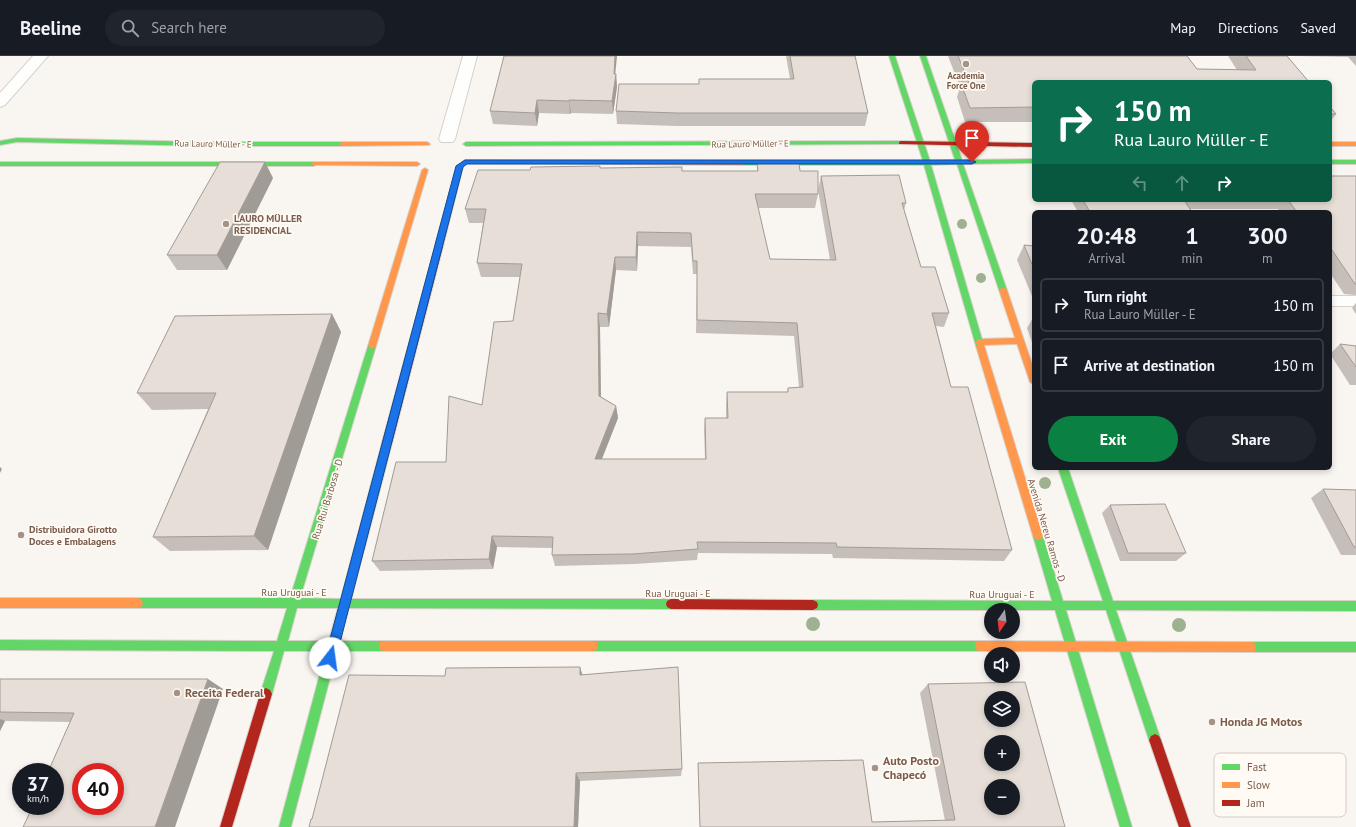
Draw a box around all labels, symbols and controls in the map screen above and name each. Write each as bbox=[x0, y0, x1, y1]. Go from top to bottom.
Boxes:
search box bbox=[105, 10, 385, 46]
text: Beeline bbox=[20, 16, 81, 40]
icon: search bbox=[119, 17, 141, 39]
text: Search here bbox=[151, 18, 227, 37]
text: Map bbox=[1170, 19, 1196, 37]
text: Directions bbox=[1218, 19, 1278, 37]
text: Saved bbox=[1300, 19, 1336, 37]
marker: Academia Force One bbox=[961, 59, 971, 69]
place label: Academia Force One bbox=[947, 70, 986, 91]
text: 150 m bbox=[1114, 92, 1191, 129]
icon: right bbox=[1048, 96, 1100, 148]
pin bbox=[955, 121, 989, 162]
icon: arrive bbox=[961, 127, 983, 149]
text: Rua Lauro Müller - E bbox=[1114, 128, 1269, 151]
street label: Rua Lauro Müller - E bbox=[174, 137, 252, 150]
street label: Rua Lauro Müller - E bbox=[711, 137, 789, 150]
icon: left bbox=[1129, 172, 1151, 194]
icon: ahead bbox=[1171, 172, 1193, 194]
icon: right bbox=[1213, 172, 1235, 194]
place label: LAURO MÜLLER RESIDENCIAL bbox=[234, 212, 302, 237]
marker: LAURO MÜLLER RESIDENCIAL bbox=[221, 219, 231, 229]
text: 20:48 bbox=[1076, 220, 1137, 251]
text: 1 bbox=[1185, 220, 1199, 251]
text: 300 bbox=[1247, 220, 1288, 251]
text: Arrival bbox=[1089, 250, 1125, 267]
text: min bbox=[1181, 250, 1203, 267]
text: m bbox=[1262, 250, 1273, 267]
text: Turn right bbox=[1084, 287, 1147, 306]
icon: right bbox=[1050, 294, 1072, 316]
text: 150 m bbox=[1273, 296, 1314, 315]
text: Rua Lauro Müller - E bbox=[1084, 306, 1196, 323]
icon: arrive bbox=[1050, 354, 1072, 376]
text: Arrive at destination bbox=[1084, 356, 1215, 375]
text: 150 m bbox=[1273, 356, 1314, 375]
button: Exit bbox=[1048, 416, 1178, 462]
button: Share bbox=[1186, 416, 1316, 462]
street label: Rua Rui Barbosa - D bbox=[309, 457, 346, 541]
street label: Avenida Nereu Ramos - D bbox=[1025, 477, 1068, 583]
place label: Distribuidora Girotto Doces e Embalagens bbox=[29, 523, 118, 548]
marker: Distribuidora Girotto Doces e Embalagens bbox=[16, 530, 26, 540]
street label: Rua Uruguai - E bbox=[261, 586, 327, 599]
street label: Rua Uruguai - E bbox=[645, 587, 711, 600]
street label: Rua Uruguai - E bbox=[969, 588, 1035, 601]
north arrow bbox=[984, 603, 1020, 639]
map controls bbox=[984, 603, 1020, 815]
position arrow bbox=[309, 637, 351, 679]
button: sound bbox=[984, 647, 1020, 683]
place label: Receita Federal bbox=[185, 685, 264, 700]
marker: Receita Federal bbox=[172, 688, 182, 698]
button: layers bbox=[984, 691, 1020, 727]
place label: Honda JG Motos bbox=[1220, 714, 1302, 729]
marker: Honda JG Motos bbox=[1207, 717, 1217, 727]
button: + bbox=[984, 735, 1020, 771]
place label: Auto Posto Chapecó bbox=[883, 753, 939, 782]
legend bbox=[1214, 753, 1346, 817]
text: Fast bbox=[1247, 760, 1267, 774]
speed limit sign: 40 bbox=[72, 763, 124, 815]
marker: Auto Posto Chapecó bbox=[870, 763, 880, 773]
text: 37 bbox=[27, 771, 49, 797]
text: Slow bbox=[1247, 778, 1270, 792]
button: − bbox=[984, 779, 1020, 815]
text: km/h bbox=[27, 792, 49, 805]
text: Jam bbox=[1246, 796, 1265, 810]

